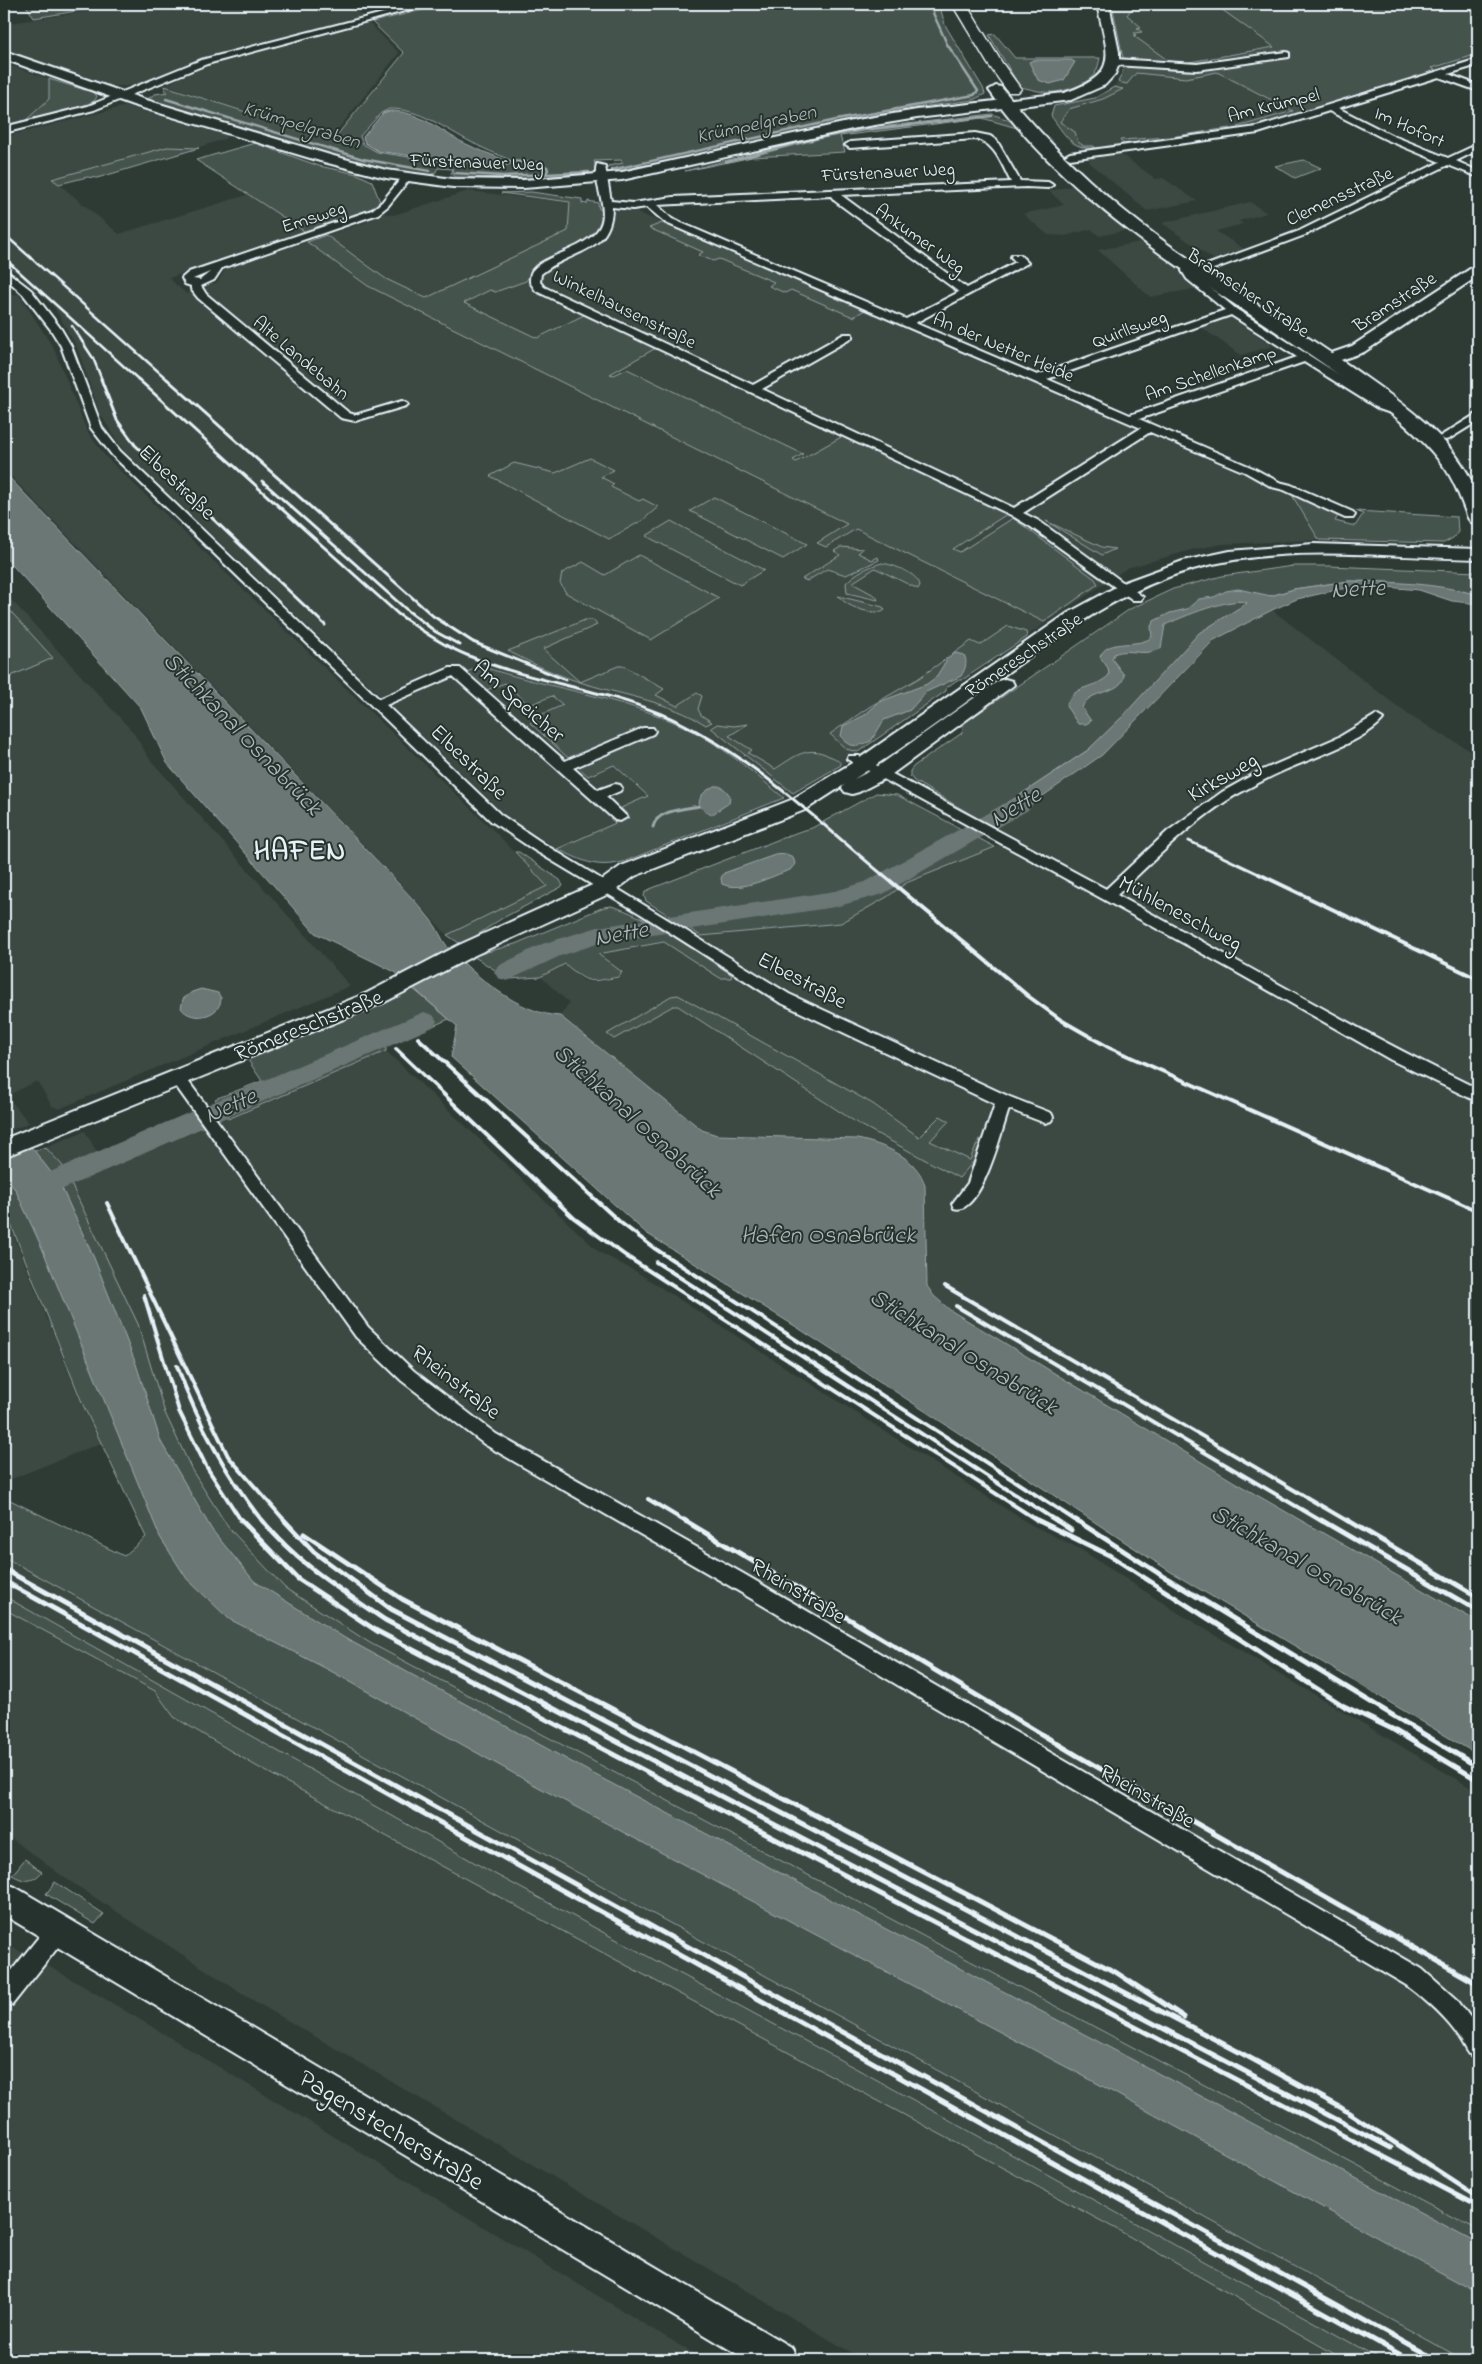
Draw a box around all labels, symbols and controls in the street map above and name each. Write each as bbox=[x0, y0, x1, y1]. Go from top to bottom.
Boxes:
street label: Am Krümpel bbox=[1225, 82, 1322, 131]
water label: Krümpelgraben bbox=[239, 95, 365, 158]
water label: Krümpelgraben bbox=[694, 98, 820, 152]
street label: Im Hofort bbox=[1369, 101, 1449, 156]
street label: Fürstenauer Weg bbox=[409, 148, 544, 181]
street label: Fürstenauer Weg bbox=[820, 157, 956, 193]
street label: Clemensstraße bbox=[1282, 161, 1398, 234]
street label: Emsweg bbox=[278, 195, 350, 243]
street label: Ankumer Weg bbox=[868, 198, 970, 284]
street label: Bramscher Straße bbox=[1180, 242, 1315, 346]
street label: Winkelhausenstraße bbox=[548, 264, 701, 357]
street label: Bramstraße bbox=[1348, 266, 1443, 341]
street label: Quirllsweg bbox=[1089, 304, 1172, 358]
street label: An der Netter Heide bbox=[928, 306, 1078, 390]
street label: Alte Landebahn bbox=[246, 310, 355, 408]
street label: Am Schellenkamp bbox=[1142, 339, 1280, 409]
street label: Elbestraße bbox=[130, 438, 222, 529]
water label: Nette bbox=[1330, 572, 1387, 609]
street label: Römereschstraße bbox=[961, 607, 1089, 705]
water label: Stichkanal Osnabrück bbox=[154, 645, 330, 826]
street label: Am Speicher bbox=[465, 653, 571, 751]
street label: Elbestraße bbox=[422, 718, 514, 809]
street label: Kirksweg bbox=[1182, 746, 1265, 812]
water label: Nette bbox=[984, 779, 1049, 837]
district label: HAFEN bbox=[254, 832, 346, 873]
street label: Mühleneschweg bbox=[1111, 869, 1247, 962]
water label: Nette bbox=[592, 913, 652, 957]
street label: Elbestraße bbox=[751, 945, 852, 1019]
street label: Römereschstraße bbox=[230, 982, 388, 1071]
water label: Stichkanal Osnabrück bbox=[544, 1037, 729, 1208]
water label: Nette bbox=[199, 1080, 264, 1134]
water label: Hafen Osnabrück bbox=[741, 1219, 917, 1254]
water label: Stichkanal Osnabrück bbox=[862, 1281, 1065, 1426]
street label: Rheinstraße bbox=[404, 1338, 507, 1429]
water label: Stichkanal Osnabrück bbox=[1204, 1497, 1409, 1636]
street label: Rheinstraße bbox=[744, 1552, 851, 1634]
street label: Rheinstraße bbox=[1093, 1757, 1200, 1838]
street label: Pagenstecherstraße bbox=[291, 2061, 491, 2202]

